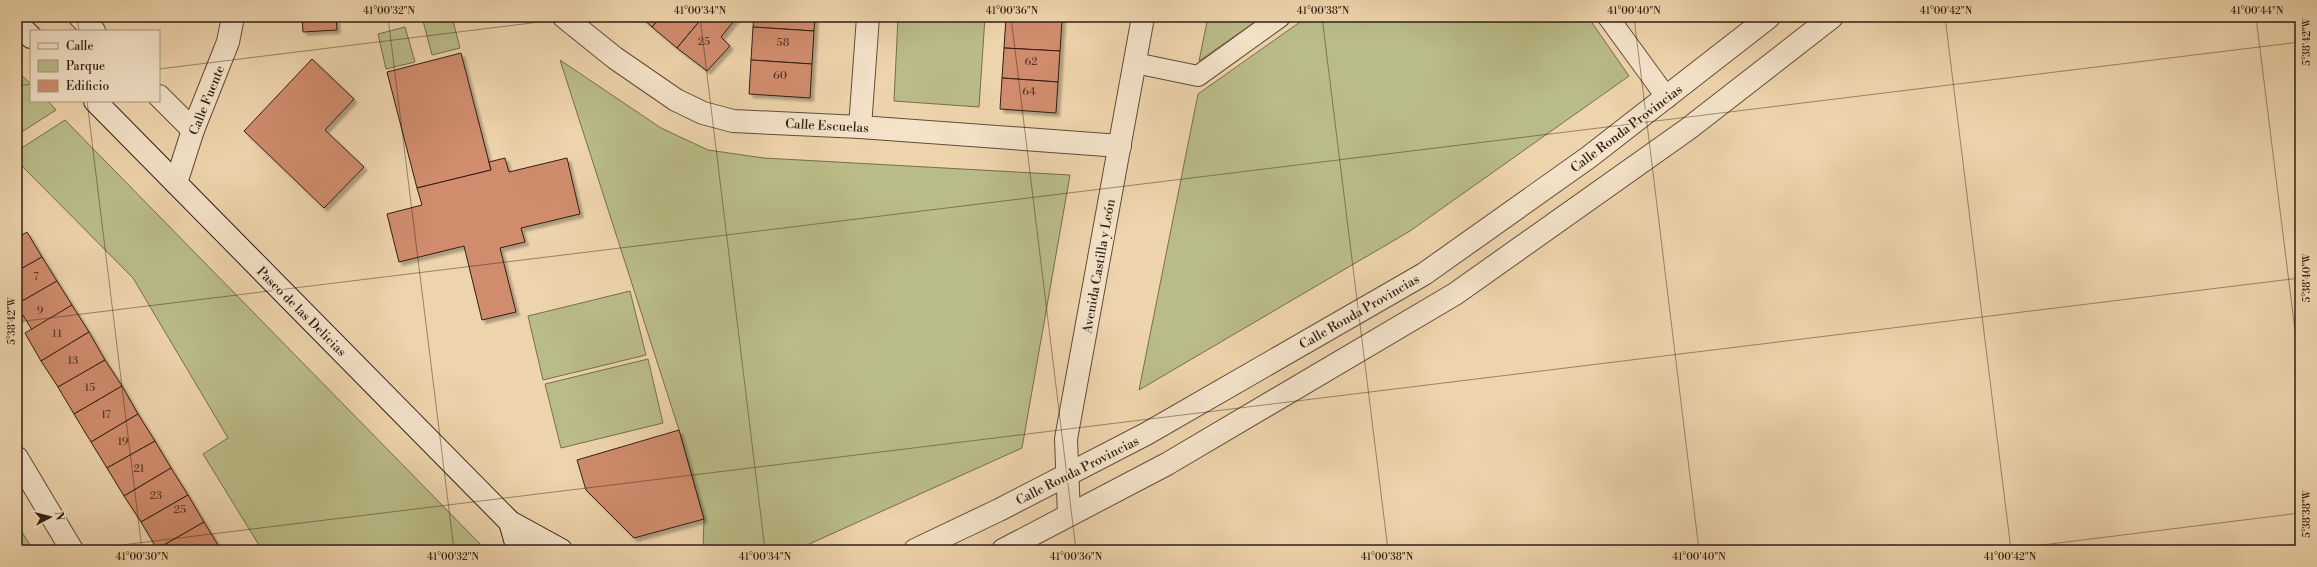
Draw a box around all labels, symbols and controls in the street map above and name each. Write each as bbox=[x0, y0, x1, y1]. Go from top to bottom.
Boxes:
text: 41°00'32"N bbox=[363, 5, 416, 17]
text: 41°00'34"N bbox=[674, 5, 727, 17]
text: 41°00'36"N bbox=[986, 5, 1039, 17]
text: 41°00'38"N bbox=[1297, 5, 1350, 17]
text: 41°00'40"N bbox=[1607, 5, 1661, 17]
text: 41°00'42"N bbox=[1920, 5, 1973, 17]
text: 41°00'44"N bbox=[2231, 5, 2284, 17]
text: 5°38'42"W bbox=[2301, 17, 2313, 66]
legend bbox=[30, 30, 160, 102]
house number: 25 bbox=[698, 35, 710, 49]
house number: 58 bbox=[777, 36, 790, 50]
text: Calle bbox=[66, 39, 93, 54]
house number: 62 bbox=[1025, 55, 1037, 69]
text: Parque bbox=[66, 59, 105, 74]
street label: Calle Fuente bbox=[186, 63, 228, 138]
house number: 60 bbox=[773, 69, 787, 83]
text: Edificio bbox=[66, 79, 109, 94]
street label: Calle Ronda Provincias bbox=[1567, 81, 1686, 176]
house number: 64 bbox=[1022, 85, 1036, 99]
street label: Calle Escuelas bbox=[785, 116, 870, 136]
street label: Avenida Castilla y León bbox=[1079, 197, 1119, 336]
text: 5°38'40"W bbox=[2301, 253, 2313, 302]
street label: Paseo de las Delicias bbox=[253, 263, 350, 360]
house number: 7 bbox=[33, 270, 39, 284]
street label: Calle Ronda Provincias bbox=[1297, 271, 1423, 353]
text: 5°38'42"W bbox=[6, 296, 18, 345]
house number: 9 bbox=[37, 304, 44, 318]
house number: 11 bbox=[52, 327, 62, 341]
house number: 13 bbox=[68, 354, 78, 368]
house number: 15 bbox=[85, 381, 95, 395]
house number: 17 bbox=[101, 408, 111, 422]
street label: Calle Ronda Provincias bbox=[1013, 433, 1142, 509]
house number: 19 bbox=[117, 435, 129, 449]
house number: 21 bbox=[133, 462, 145, 476]
house number: 23 bbox=[150, 489, 162, 503]
text: 5°38'38"W bbox=[2301, 489, 2313, 538]
north arrow bbox=[30, 497, 70, 537]
house number: 25 bbox=[174, 503, 186, 517]
text: N bbox=[51, 511, 66, 521]
text: 41°00'30"N bbox=[116, 551, 169, 563]
text: 41°00'32"N bbox=[427, 551, 480, 563]
text: 41°00'34"N bbox=[739, 551, 792, 563]
text: 41°00'36"N bbox=[1050, 551, 1103, 563]
text: 41°00'38"N bbox=[1361, 551, 1414, 563]
text: 41°00'40"N bbox=[1672, 551, 1726, 563]
text: 41°00'42"N bbox=[1984, 551, 2037, 563]

